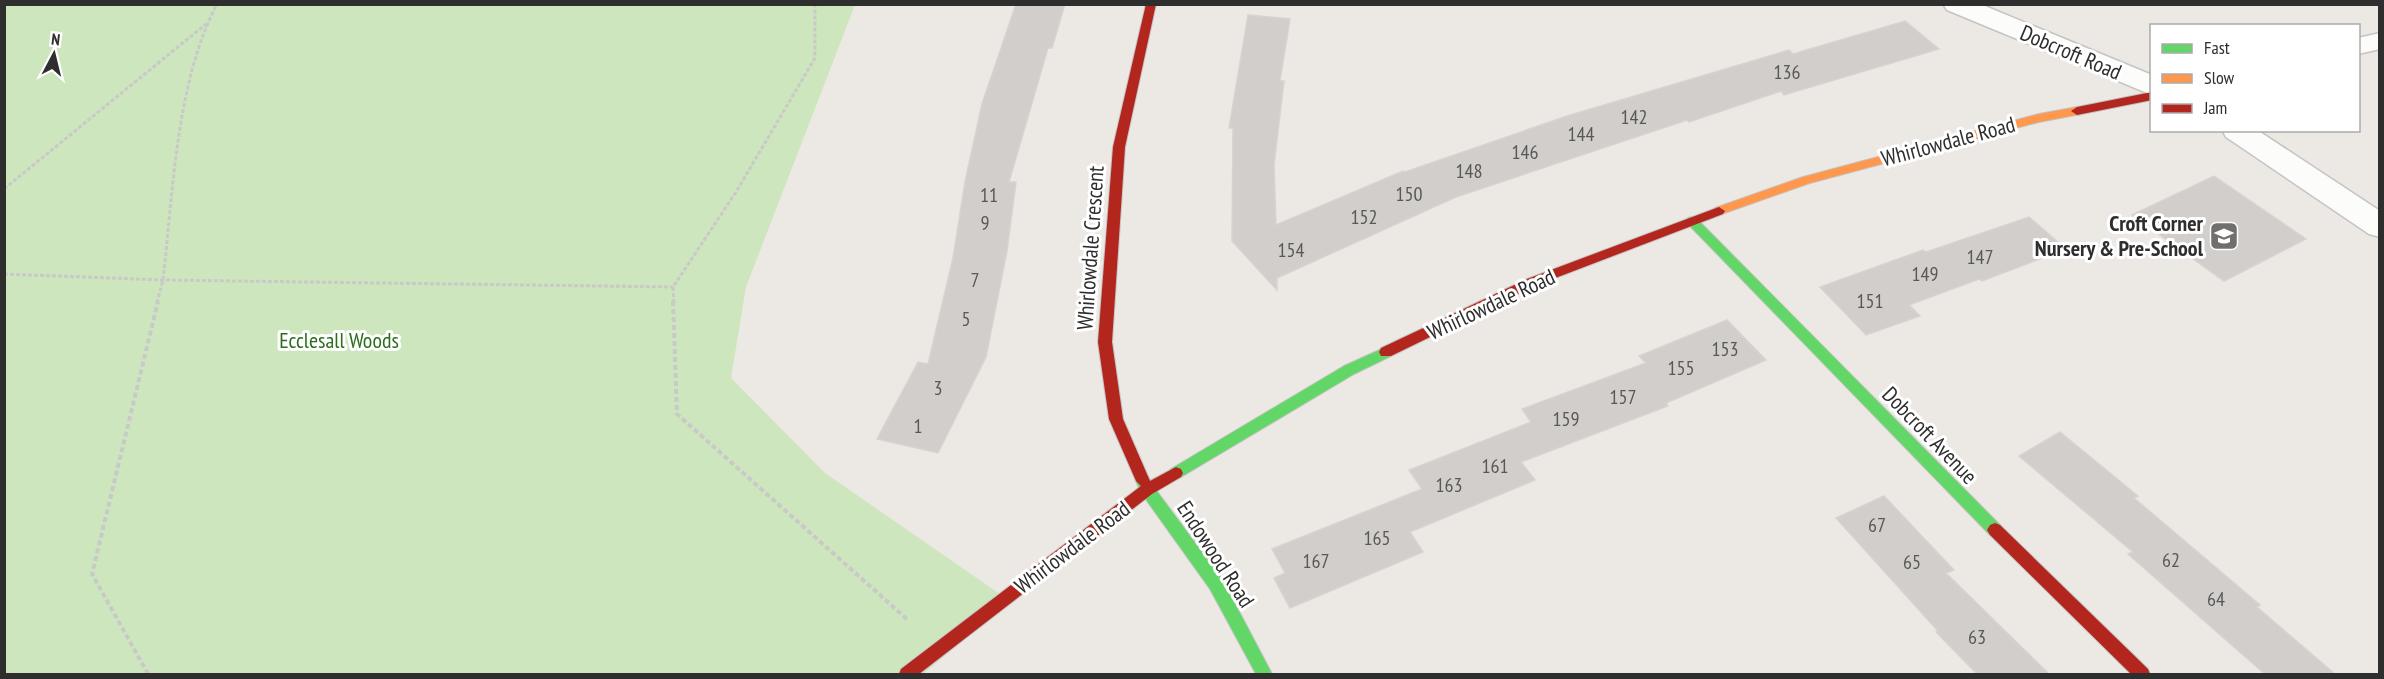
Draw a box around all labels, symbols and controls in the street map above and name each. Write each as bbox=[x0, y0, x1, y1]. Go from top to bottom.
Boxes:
street label: Dobcroft Road bbox=[2016, 18, 2126, 86]
north arrow bbox=[24, 24, 84, 84]
legend bbox=[2150, 24, 2360, 132]
text: N bbox=[50, 29, 61, 50]
text: Fast bbox=[2204, 36, 2230, 59]
house number: 136 bbox=[1774, 59, 1801, 85]
text: Slow bbox=[2204, 66, 2235, 89]
text: Jam bbox=[2203, 96, 2227, 119]
house number: 142 bbox=[1621, 104, 1648, 130]
street label: Whirlowdale Road bbox=[1878, 110, 2018, 172]
house number: 144 bbox=[1568, 121, 1595, 147]
house number: 146 bbox=[1512, 139, 1539, 165]
house number: 148 bbox=[1456, 158, 1483, 184]
street label: Whirlowdale Crescent bbox=[1070, 165, 1110, 331]
house number: 150 bbox=[1396, 181, 1423, 207]
house number: 11 bbox=[980, 182, 998, 208]
house number: 152 bbox=[1351, 204, 1378, 230]
place label: Croft Corner Nursery & Pre-School bbox=[2035, 209, 2204, 262]
house number: 9 bbox=[981, 210, 990, 236]
school or university icon: Croft Corner Nursery & Pre-School bbox=[2208, 220, 2240, 252]
house number: 154 bbox=[1278, 237, 1305, 263]
house number: 147 bbox=[1967, 244, 1994, 270]
house number: 149 bbox=[1912, 261, 1939, 287]
street label: Whirlowdale Road bbox=[1423, 262, 1559, 346]
house number: 7 bbox=[971, 267, 980, 293]
house number: 151 bbox=[1857, 288, 1884, 314]
house number: 5 bbox=[962, 306, 971, 332]
park label: Ecclesall Woods bbox=[279, 326, 399, 354]
house number: 153 bbox=[1712, 336, 1739, 362]
house number: 155 bbox=[1668, 355, 1695, 381]
house number: 3 bbox=[934, 375, 943, 401]
street label: Dobcroft Avenue bbox=[1877, 380, 1983, 490]
house number: 157 bbox=[1610, 384, 1637, 410]
house number: 159 bbox=[1553, 406, 1580, 432]
house number: 1 bbox=[914, 413, 923, 439]
house number: 161 bbox=[1482, 453, 1509, 479]
house number: 163 bbox=[1436, 472, 1463, 498]
street label: Whirlowdale Road bbox=[1009, 494, 1135, 600]
street label: Endowood Road bbox=[1171, 495, 1261, 613]
house number: 67 bbox=[1868, 512, 1886, 538]
house number: 165 bbox=[1364, 525, 1391, 551]
house number: 62 bbox=[2162, 547, 2180, 573]
house number: 167 bbox=[1303, 548, 1330, 574]
house number: 65 bbox=[1903, 549, 1921, 575]
house number: 64 bbox=[2207, 586, 2225, 612]
house number: 63 bbox=[1968, 624, 1986, 650]

